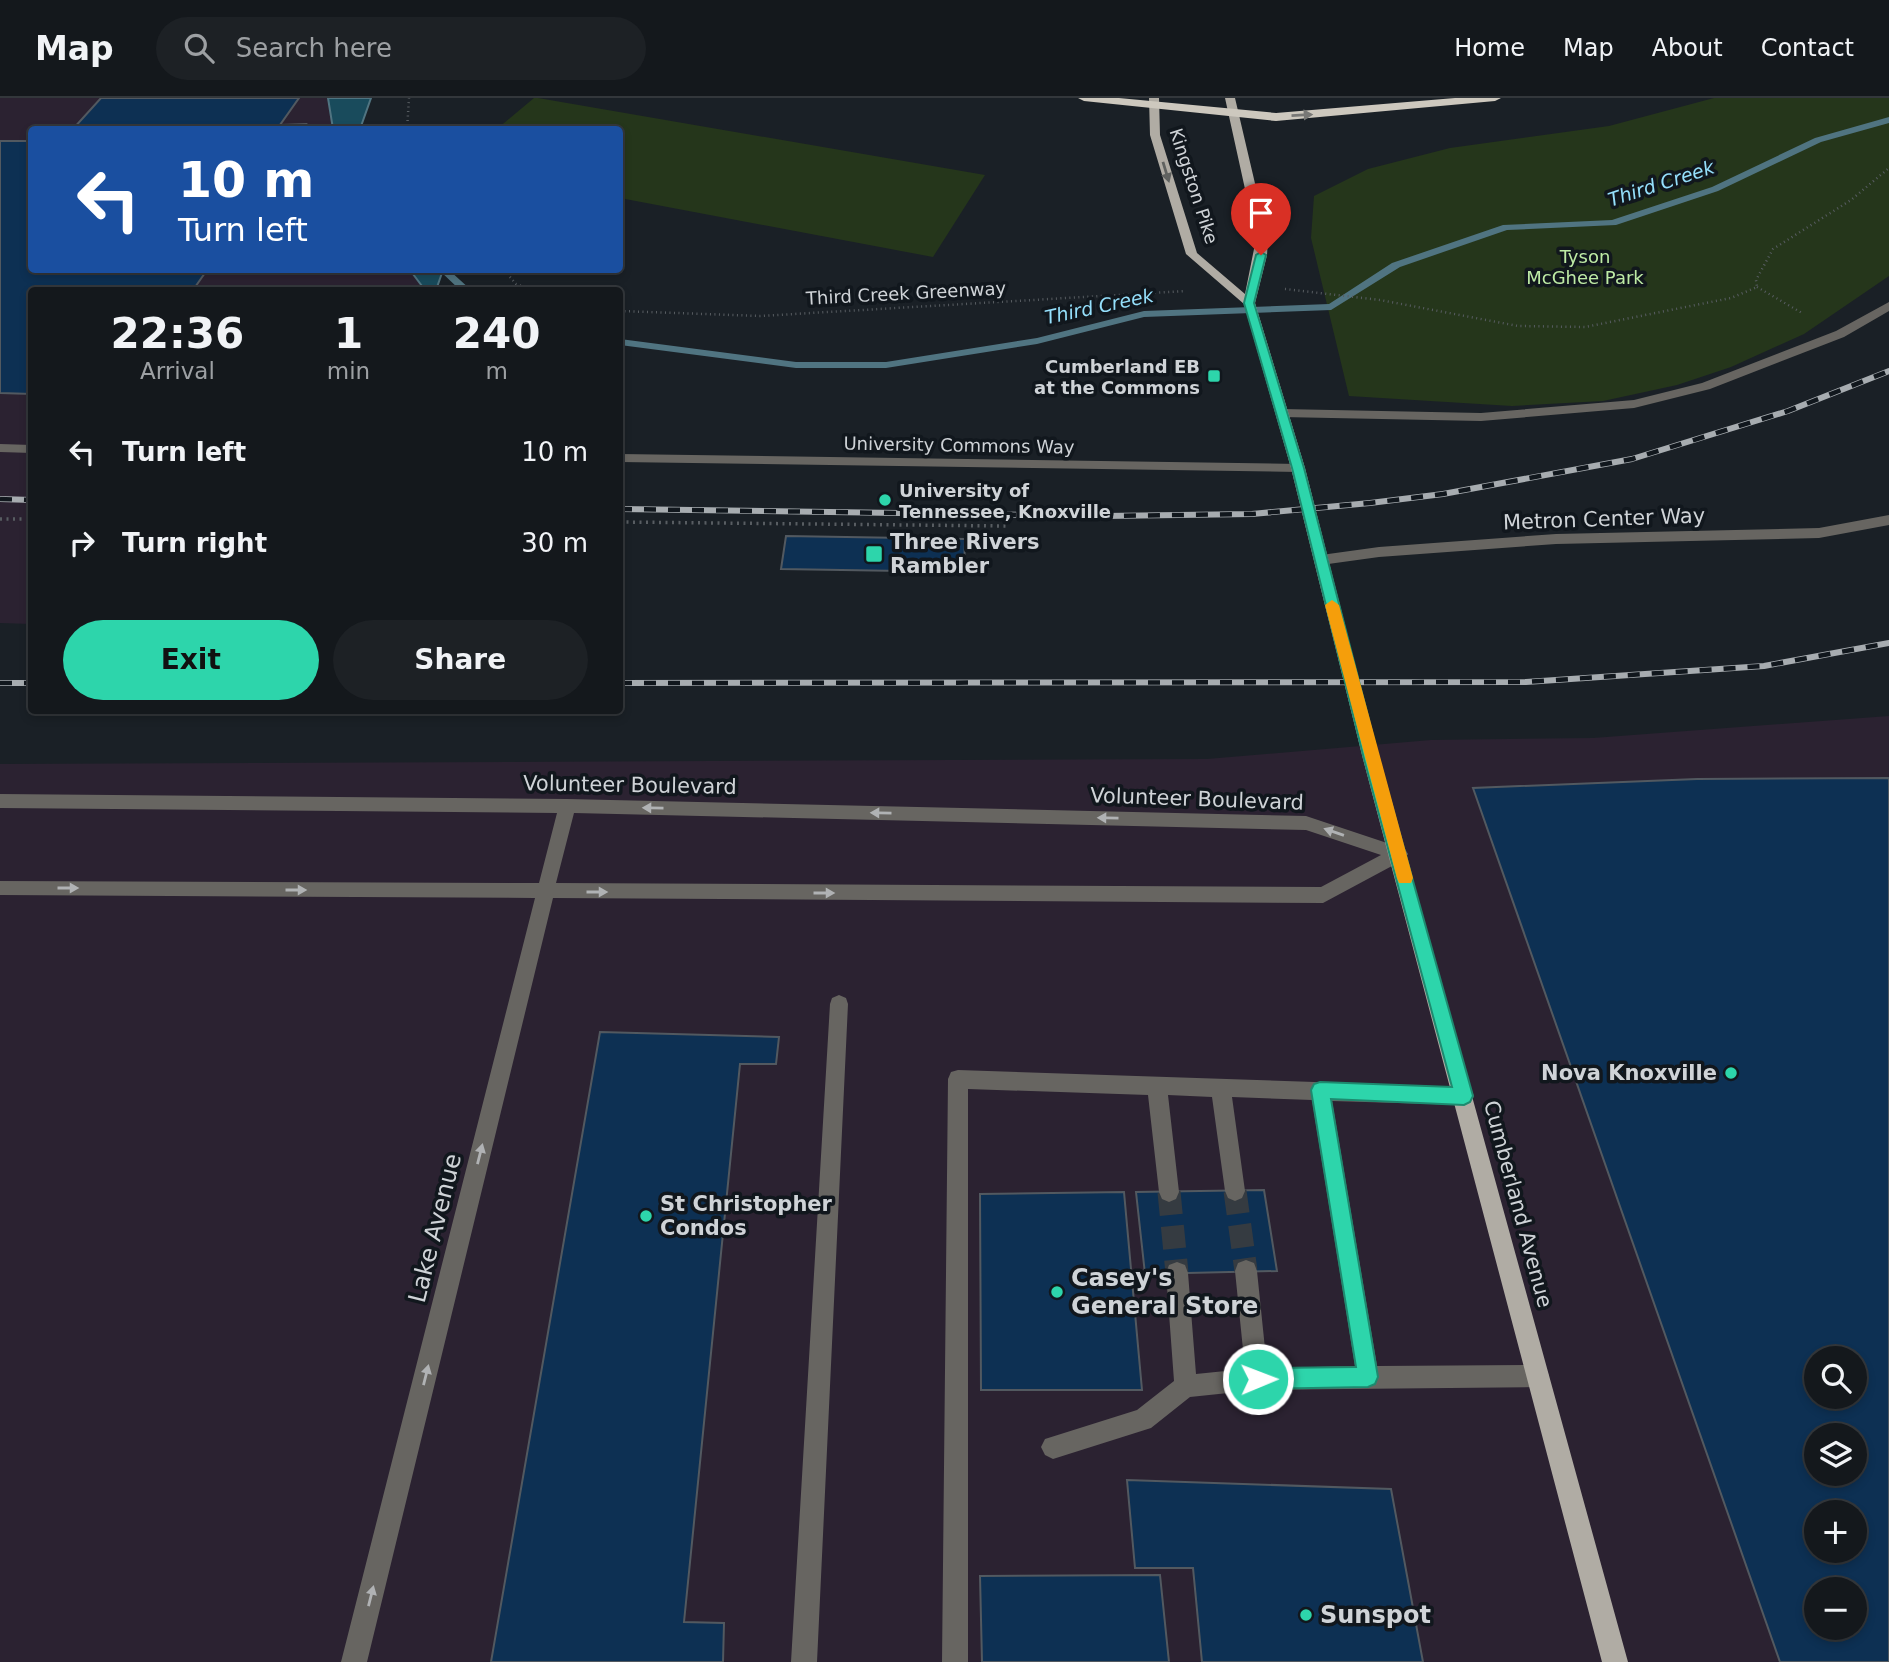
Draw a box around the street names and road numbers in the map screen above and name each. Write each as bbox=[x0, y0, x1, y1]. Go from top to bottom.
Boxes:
street label: Kingston Pike bbox=[1165, 125, 1223, 247]
street label: Third Creek Greenway bbox=[804, 277, 1007, 309]
street label: University Commons Way bbox=[843, 432, 1075, 458]
street label: Metron Center Way bbox=[1502, 503, 1706, 535]
street label: Volunteer Boulevard bbox=[523, 771, 737, 799]
street label: Volunteer Boulevard bbox=[1090, 783, 1304, 815]
street label: Cumberland Avenue bbox=[1479, 1098, 1557, 1310]
street label: Lake Avenue bbox=[403, 1151, 467, 1305]

